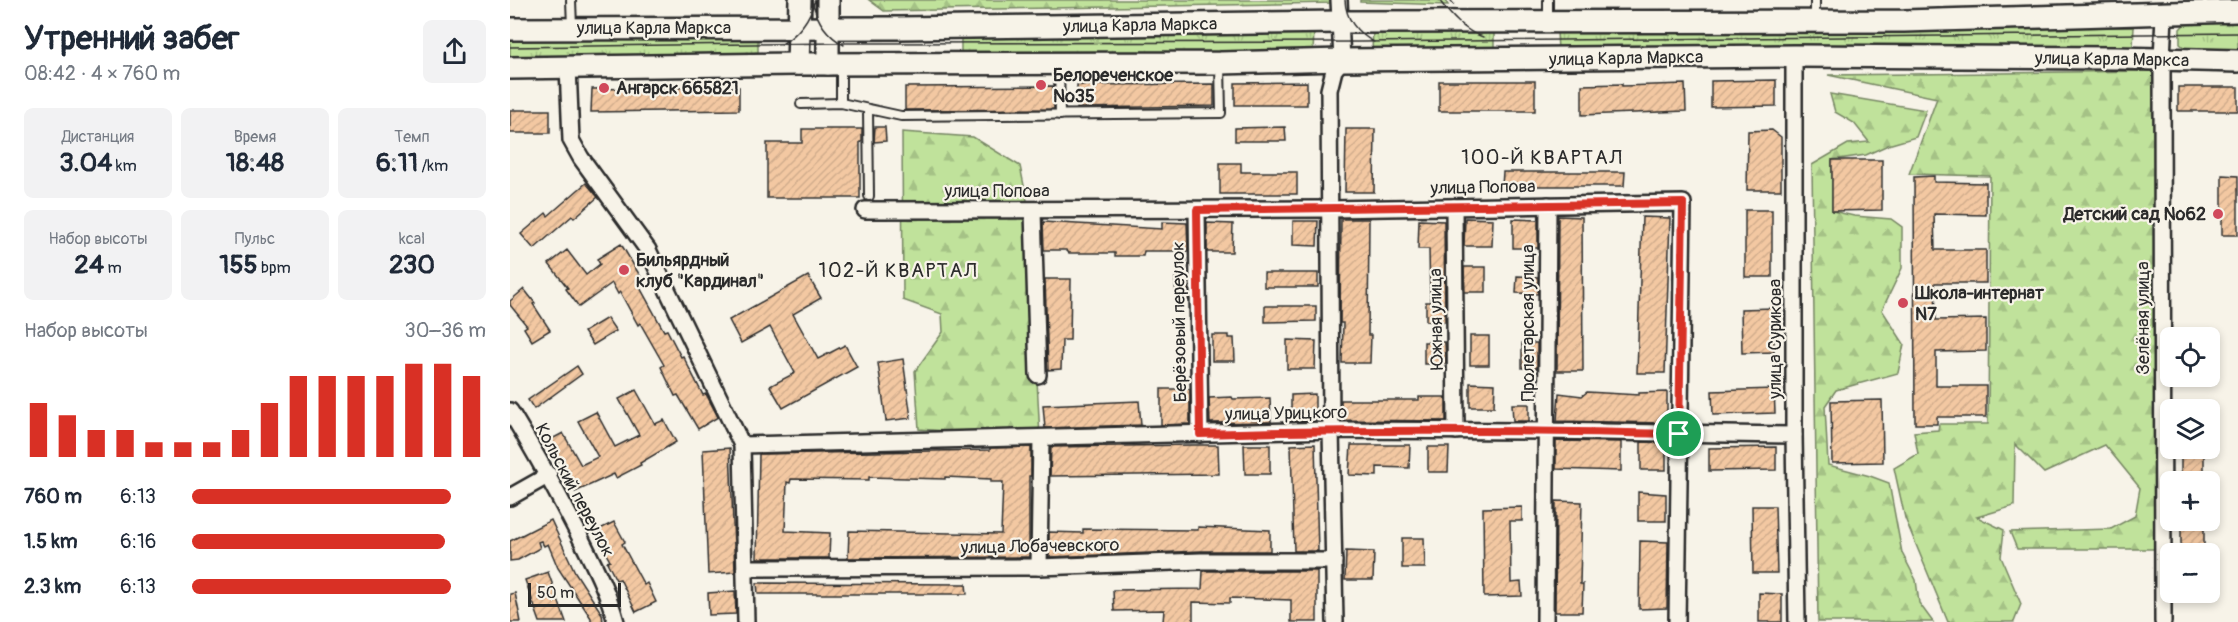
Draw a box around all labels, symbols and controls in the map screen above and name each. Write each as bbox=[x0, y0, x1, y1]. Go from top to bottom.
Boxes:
street label: улица Карла Маркса bbox=[1062, 13, 1217, 38]
street label: улица Карла Маркса bbox=[576, 17, 731, 40]
text: Утренний забег bbox=[24, 18, 240, 59]
button: share bbox=[423, 20, 486, 83]
street label: улица Карла Маркса bbox=[1548, 46, 1703, 71]
street label: улица Карла Маркса bbox=[2034, 47, 2189, 72]
text: 08:42 · 4 × 760 m bbox=[24, 61, 180, 86]
place label: Белореченское №35 bbox=[1053, 64, 1174, 108]
place label: Ангарск 665821 bbox=[616, 77, 739, 100]
marker: Белореченское №35 bbox=[1034, 78, 1048, 92]
marker: Ангарск 665821 bbox=[597, 81, 611, 95]
text: Дистанция bbox=[62, 127, 134, 147]
text: Время bbox=[234, 127, 276, 147]
text: Темп bbox=[394, 127, 430, 147]
district label: 100-Й КВАРТАЛ bbox=[1461, 145, 1623, 170]
text: 3.04 bbox=[59, 147, 112, 179]
text: 18:48 bbox=[226, 147, 284, 179]
text: 6:11 bbox=[376, 147, 418, 179]
text: km bbox=[112, 156, 137, 176]
text: /km bbox=[418, 156, 448, 176]
street label: улица Попова bbox=[1429, 175, 1536, 200]
street label: улица Попова bbox=[943, 180, 1050, 203]
place label: Детский сад №62 bbox=[2063, 203, 2206, 226]
marker: Детский сад №62 bbox=[2211, 207, 2225, 221]
text: Набор высоты bbox=[48, 229, 148, 249]
text: Пульс bbox=[235, 229, 275, 249]
text: kcal bbox=[399, 229, 425, 249]
street label: Берёзовый переулок bbox=[1167, 241, 1192, 403]
street label: Пролетарская улица bbox=[1517, 244, 1540, 402]
text: 24 bbox=[74, 249, 104, 281]
text: 155 bbox=[219, 249, 258, 281]
text: 230 bbox=[389, 249, 435, 281]
place label: Бильярдный клуб "Кардинал" bbox=[636, 249, 764, 293]
text: m bbox=[104, 258, 122, 278]
text: bpm bbox=[258, 258, 291, 278]
district label: 102-Й КВАРТАЛ bbox=[819, 258, 977, 283]
street label: Зелёная улица bbox=[2132, 261, 2155, 375]
marker: Бильярдный клуб "Кардинал" bbox=[617, 263, 631, 277]
street label: Южная улица bbox=[1424, 268, 1449, 370]
street label: улица Сурикова bbox=[1764, 279, 1787, 400]
place label: Школа-интернат N7 bbox=[1914, 282, 2045, 326]
marker: Школа-интернат N7 bbox=[1896, 296, 1910, 310]
text: Набор высоты bbox=[24, 318, 148, 343]
text: 30–36 m bbox=[405, 318, 486, 343]
map controls bbox=[2160, 327, 2220, 603]
button: locate bbox=[2160, 327, 2220, 387]
button: layers bbox=[2160, 399, 2220, 459]
street label: улица Урицкого bbox=[1224, 401, 1348, 426]
pin bbox=[1653, 408, 1704, 459]
icon: arrive bbox=[1662, 417, 1695, 450]
street label: Кольский переулок bbox=[530, 419, 620, 561]
button: + bbox=[2160, 471, 2220, 531]
text: 760 m bbox=[24, 484, 82, 509]
text: 6:13 bbox=[120, 484, 156, 509]
text: 1.5 km bbox=[24, 529, 77, 554]
text: 6:16 bbox=[120, 529, 156, 554]
street label: улица Лобачевского bbox=[960, 534, 1120, 559]
button: − bbox=[2160, 543, 2220, 603]
text: 2.3 km bbox=[24, 574, 81, 599]
text: 6:13 bbox=[120, 574, 156, 599]
scale bar bbox=[528, 580, 621, 608]
text: 50 m bbox=[537, 583, 574, 603]

